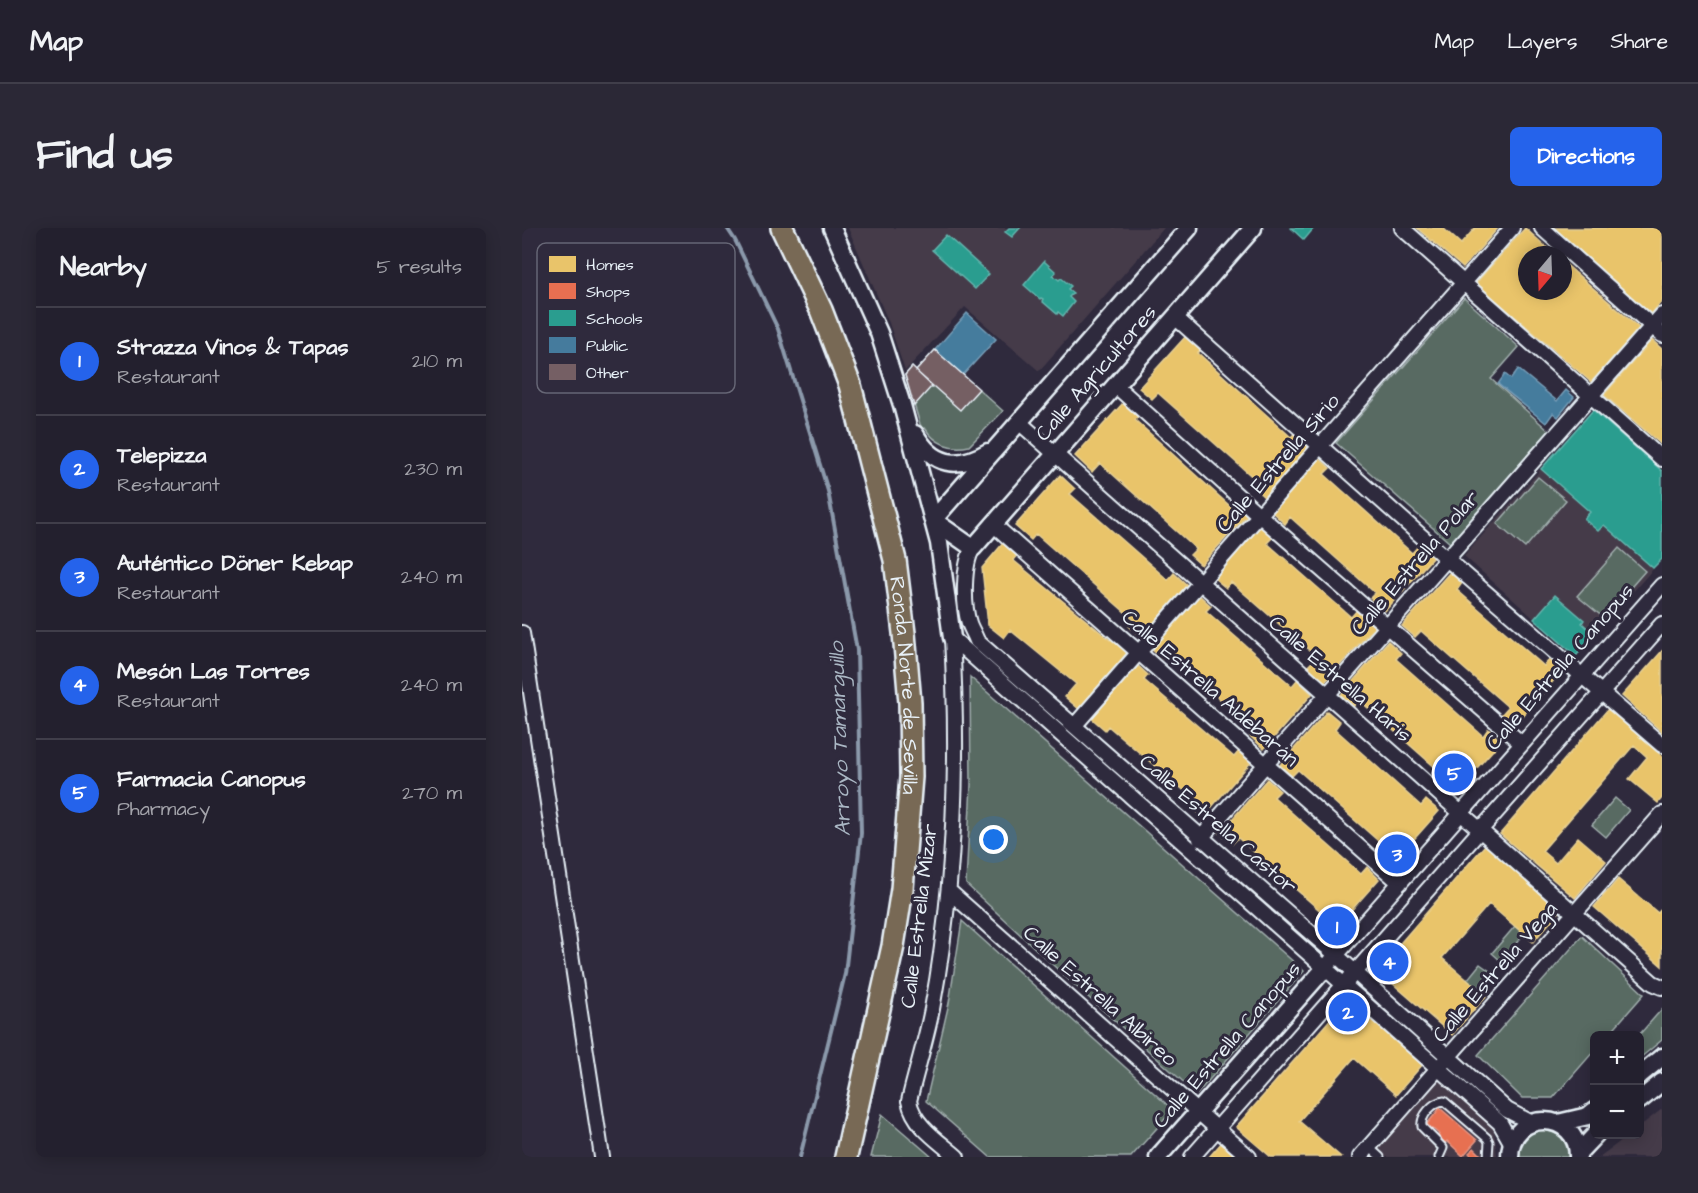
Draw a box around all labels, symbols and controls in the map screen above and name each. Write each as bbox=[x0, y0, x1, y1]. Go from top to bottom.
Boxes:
text: Map bbox=[30, 22, 83, 61]
text: Map bbox=[1434, 27, 1474, 56]
text: Layers bbox=[1507, 27, 1577, 56]
text: Share bbox=[1610, 27, 1668, 56]
text: Find us bbox=[36, 127, 173, 185]
button: Directions bbox=[1510, 127, 1662, 186]
legend bbox=[537, 243, 735, 393]
north arrow bbox=[1518, 246, 1572, 300]
text: Nearby bbox=[60, 249, 147, 285]
text: 5 results bbox=[377, 253, 462, 281]
text: Homes bbox=[586, 254, 634, 276]
text: Shops bbox=[586, 281, 630, 303]
street label: Calle Agricultores bbox=[1029, 299, 1165, 449]
text: Schools bbox=[586, 308, 643, 330]
text: Strazza Vinos & Tapas bbox=[117, 332, 348, 363]
text: Public bbox=[586, 335, 628, 357]
text: 1 bbox=[78, 347, 81, 375]
text: 210 m bbox=[412, 347, 462, 375]
text: Other bbox=[586, 362, 629, 384]
text: Restaurant bbox=[117, 363, 220, 391]
street label: Calle Estrella Sirio bbox=[1210, 387, 1347, 539]
text: Telepizza bbox=[117, 440, 207, 471]
text: 2 bbox=[74, 455, 85, 483]
text: 230 m bbox=[404, 455, 462, 483]
text: Restaurant bbox=[117, 471, 220, 499]
street label: Calle Estrella Polar bbox=[1344, 484, 1486, 641]
text: Auténtico Döner Kebap bbox=[117, 548, 353, 579]
text: 3 bbox=[74, 563, 85, 591]
text: 240 m bbox=[401, 563, 462, 591]
street label: Ronda Norte de Sevilla bbox=[883, 575, 926, 796]
street label: Calle Estrella Canopus bbox=[1479, 577, 1642, 757]
text: Restaurant bbox=[117, 579, 220, 607]
street label: Calle Estrella Aldebarán bbox=[1115, 603, 1305, 773]
street label: Calle Estrella Haris bbox=[1262, 609, 1418, 749]
water label: Arroyo Tamarguillo bbox=[821, 640, 860, 837]
text: Mesón Las Torres bbox=[117, 656, 310, 687]
text: 4 bbox=[73, 671, 86, 699]
text: 240 m bbox=[401, 671, 462, 699]
text: Restaurant bbox=[117, 687, 220, 715]
street label: Calle Estrella Castor bbox=[1133, 747, 1303, 901]
pin: 5 bbox=[1434, 750, 1474, 796]
text: Farmacia Canopus bbox=[117, 764, 306, 795]
text: 5 bbox=[72, 779, 87, 807]
text: 270 m bbox=[402, 779, 462, 807]
text: Pharmacy bbox=[117, 795, 210, 823]
street label: Calle Estrella Mizar bbox=[893, 822, 945, 1010]
your location bbox=[979, 825, 1008, 854]
pin: 3 bbox=[1378, 832, 1416, 876]
street label: Calle Estrella Vega bbox=[1426, 895, 1566, 1050]
pin: 1 bbox=[1318, 904, 1356, 948]
street label: Calle Estrella Albireo bbox=[1017, 919, 1184, 1073]
pin: 4 bbox=[1370, 940, 1408, 984]
street label: Calle Estrella Canopus bbox=[1146, 955, 1309, 1135]
pin: 2 bbox=[1328, 990, 1368, 1034]
map controls bbox=[1590, 1031, 1644, 1139]
button: + bbox=[1590, 1031, 1644, 1085]
button: − bbox=[1590, 1085, 1644, 1139]

